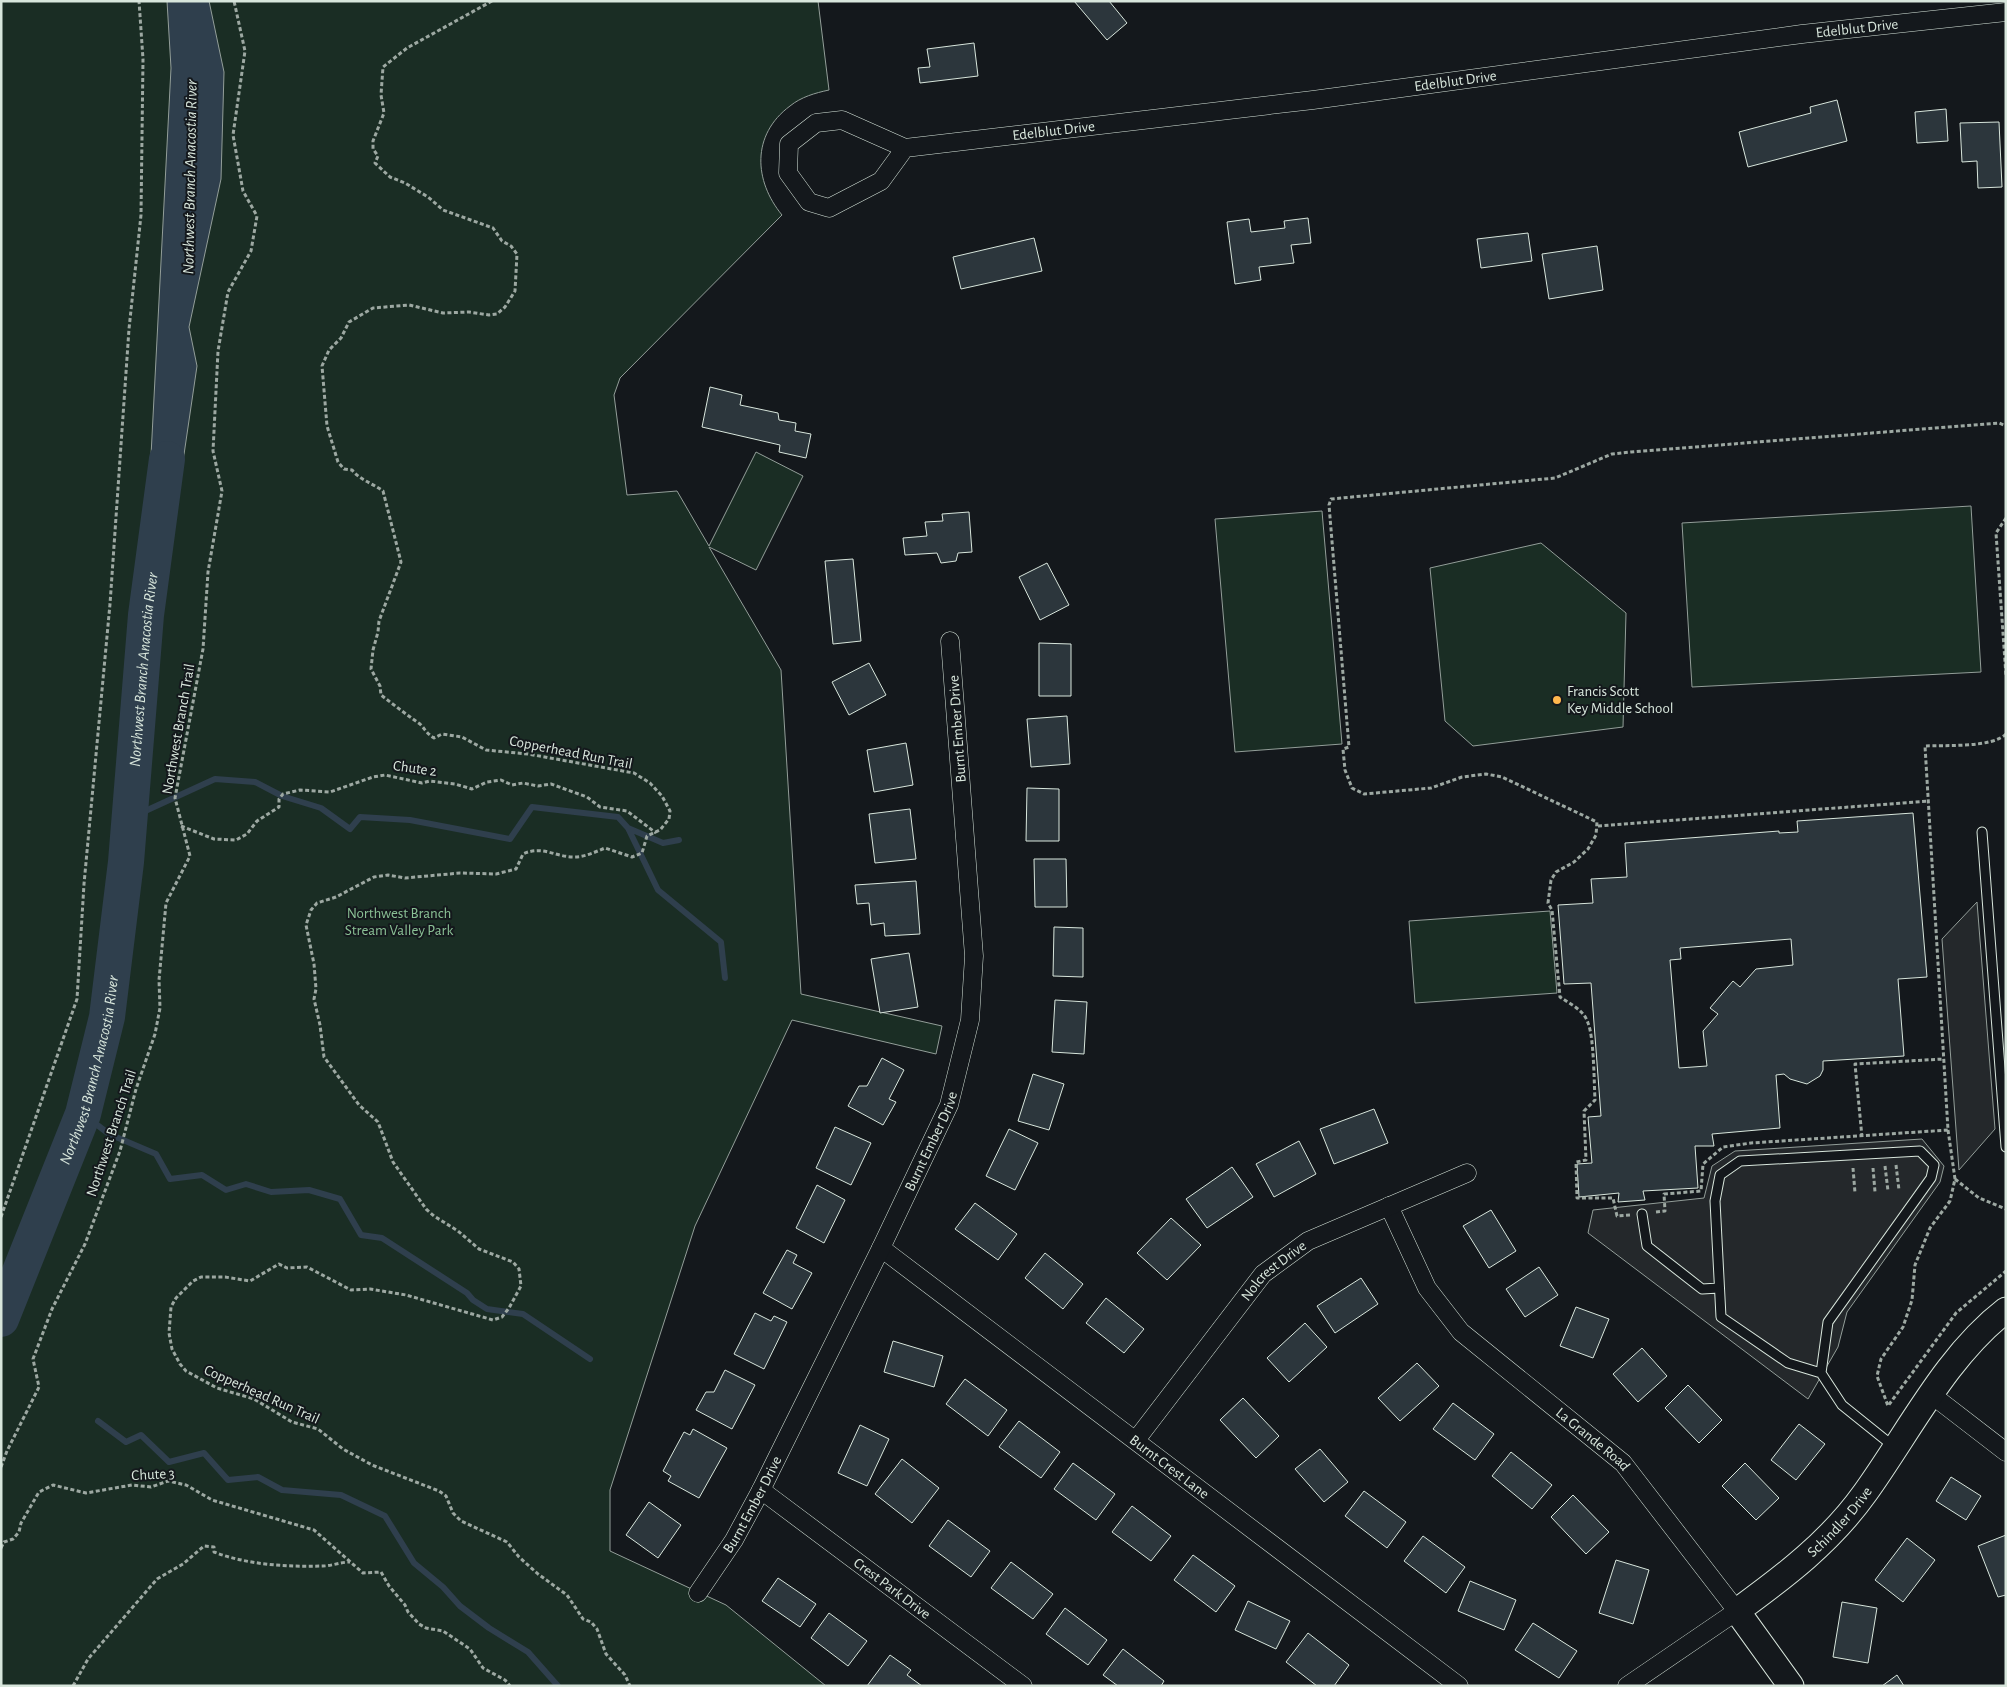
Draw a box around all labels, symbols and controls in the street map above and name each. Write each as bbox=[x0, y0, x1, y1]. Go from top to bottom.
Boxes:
street label: Edelblut Drive bbox=[1815, 17, 1899, 40]
street label: Edelblut Drive bbox=[1413, 68, 1498, 94]
water label: Northwest Branch Anacostia River bbox=[180, 79, 200, 275]
street label: Edelblut Drive bbox=[1012, 119, 1096, 143]
water label: Northwest Branch Anacostia River bbox=[127, 571, 161, 767]
street label: Northwest Branch Trail bbox=[160, 663, 197, 796]
street label: Burnt Ember Drive bbox=[946, 675, 969, 783]
place label: Francis Scott Key Middle School bbox=[1567, 684, 1674, 716]
marker: Francis Scott Key Middle School bbox=[1551, 694, 1563, 706]
street label: Copperhead Run Trail bbox=[508, 733, 634, 772]
street label: Chute 2 bbox=[392, 758, 438, 779]
park label: Northwest Branch Stream Valley Park bbox=[345, 906, 453, 938]
water label: Northwest Branch Anacostia River bbox=[57, 974, 121, 1167]
street label: Northwest Branch Trail bbox=[84, 1068, 139, 1198]
street label: Burnt Ember Drive bbox=[902, 1090, 960, 1194]
street label: Nolcrest Drive bbox=[1238, 1238, 1309, 1304]
street label: Copperhead Run Trail bbox=[202, 1362, 322, 1427]
street label: La Grande Road bbox=[1553, 1405, 1633, 1474]
street label: Burnt Crest Lane bbox=[1127, 1432, 1212, 1502]
street label: Burnt Ember Drive bbox=[720, 1454, 785, 1556]
street label: Chute 3 bbox=[131, 1466, 175, 1483]
street label: Schindler Drive bbox=[1805, 1484, 1875, 1560]
street label: Crest Park Drive bbox=[851, 1555, 933, 1622]

